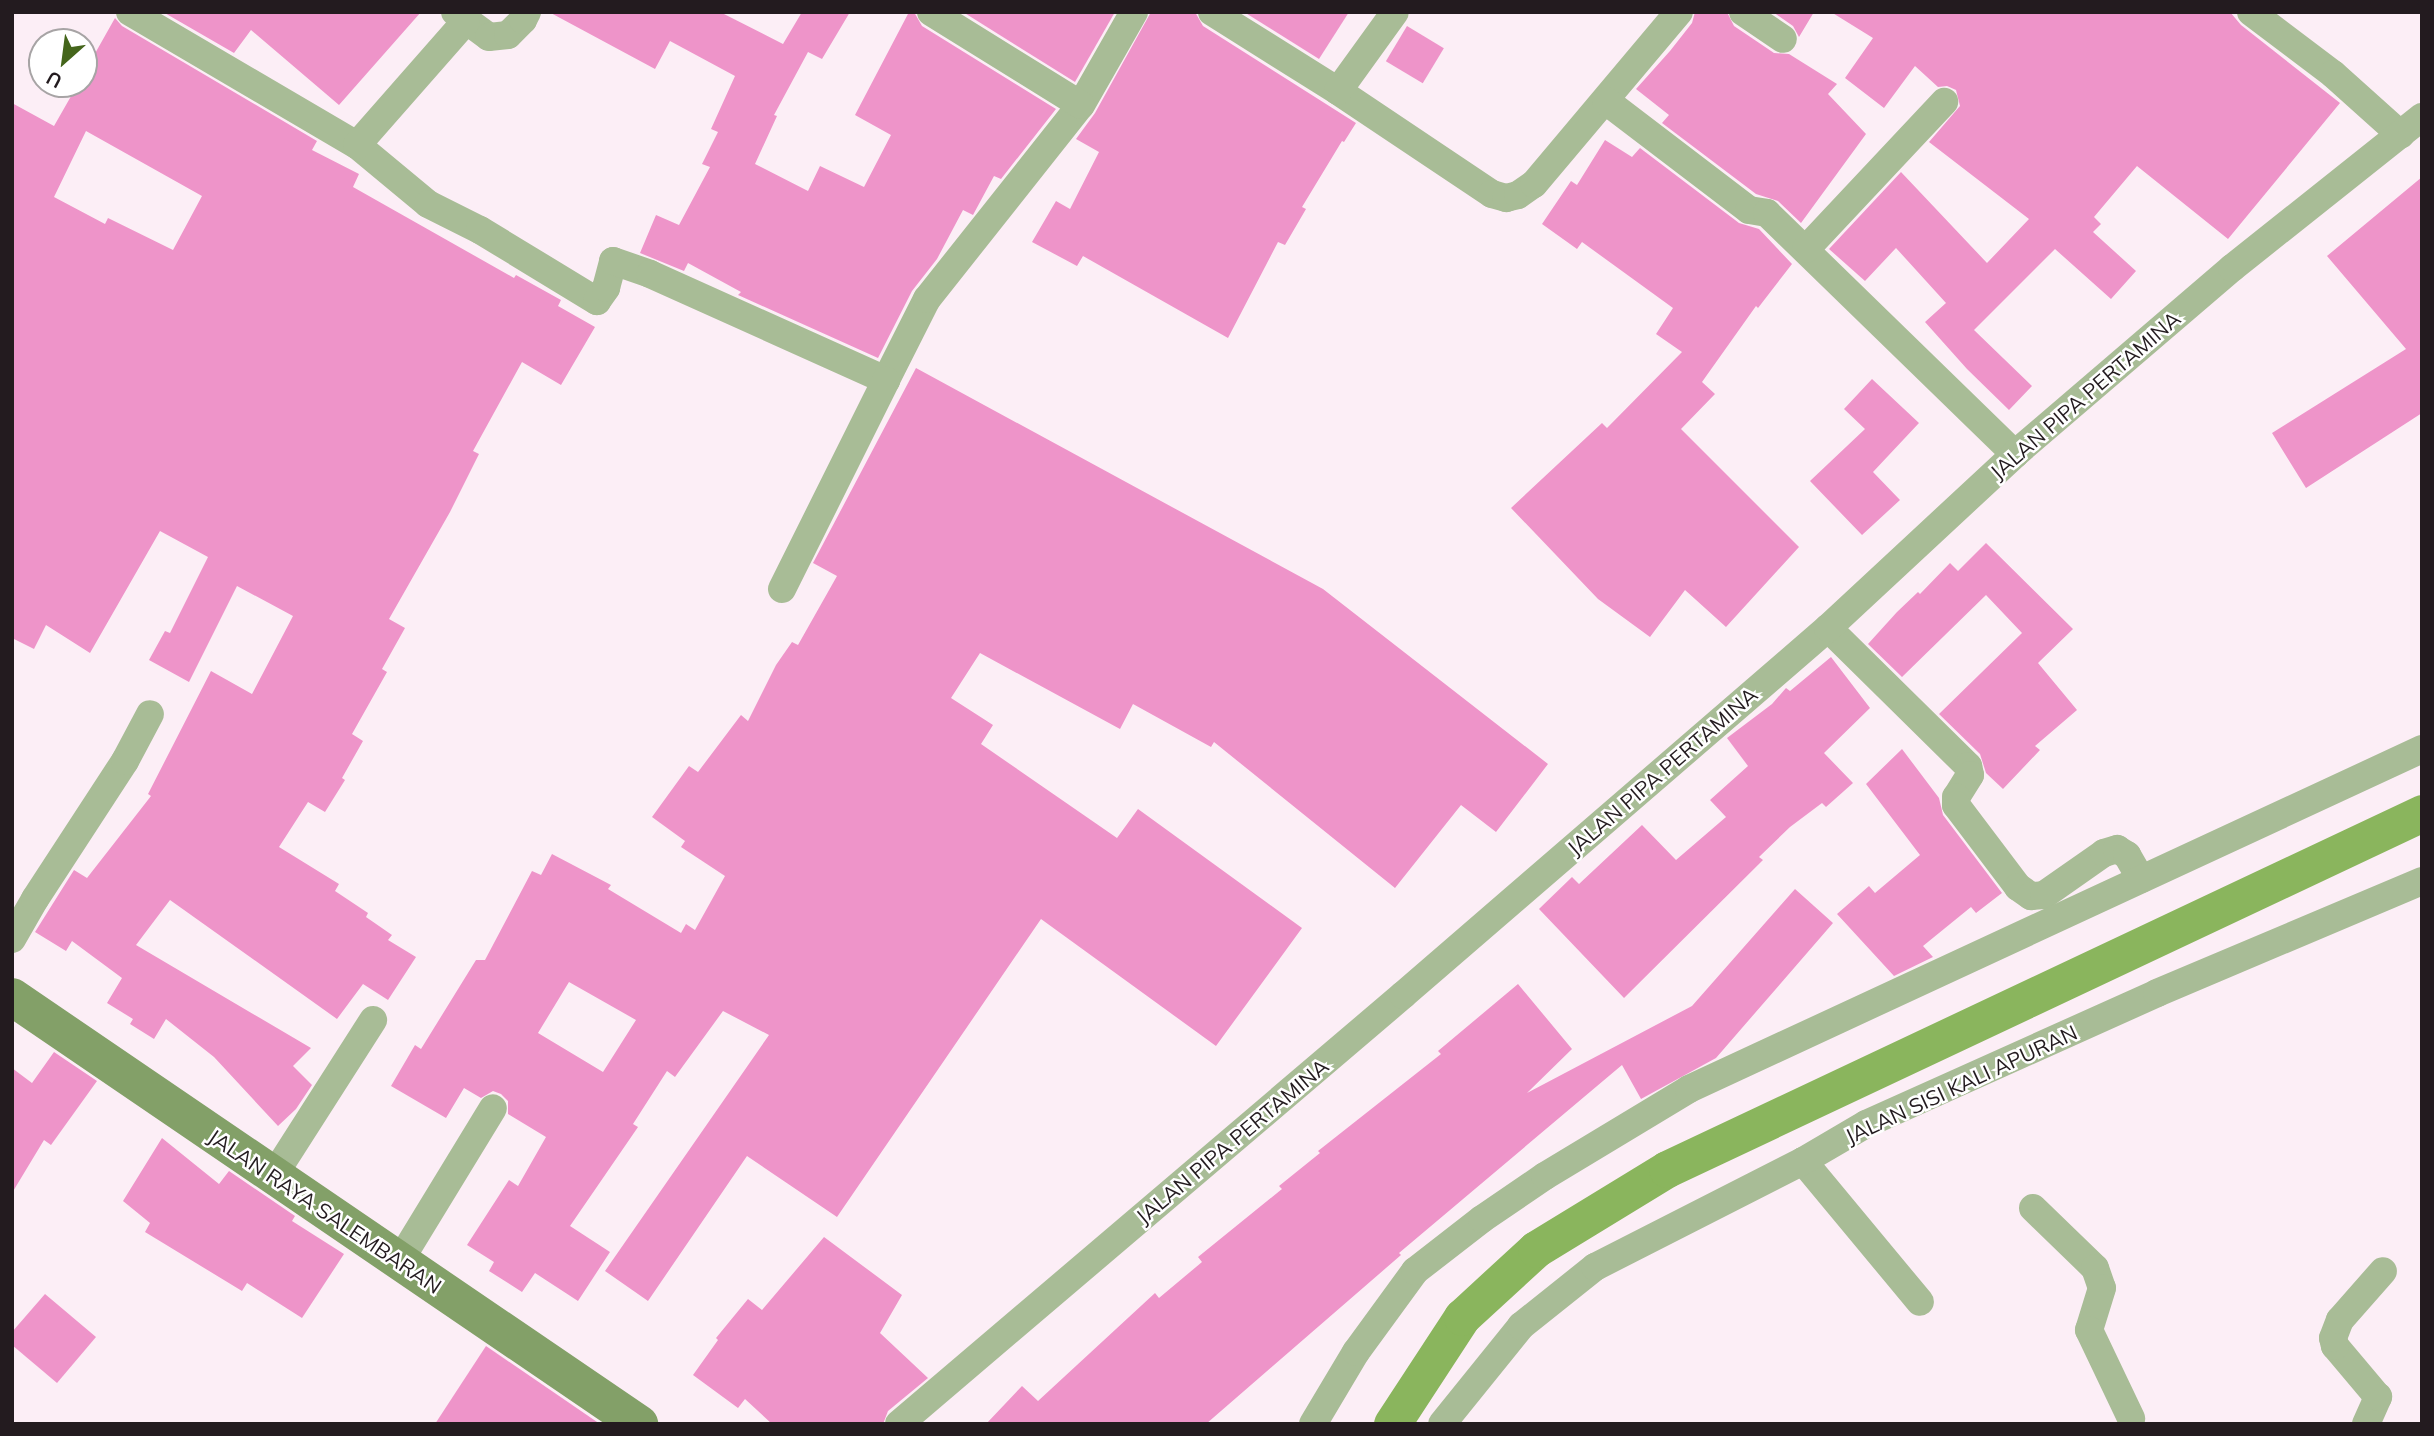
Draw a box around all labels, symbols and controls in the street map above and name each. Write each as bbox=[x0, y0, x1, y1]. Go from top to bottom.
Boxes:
north arrow bbox=[28, 28, 98, 98]
text: U bbox=[42, 66, 66, 94]
street label: JALAN PIPA PERTAMINA bbox=[1985, 306, 2185, 484]
street label: JALAN PIPA PERTAMINA bbox=[1562, 682, 1762, 860]
street label: JALAN SISI KALI APURAN bbox=[1841, 1019, 2081, 1149]
street label: JALAN PIPA PERTAMINA bbox=[1131, 1053, 1333, 1229]
street label: JALAN RAYA SALEMBARAN bbox=[204, 1123, 446, 1299]

